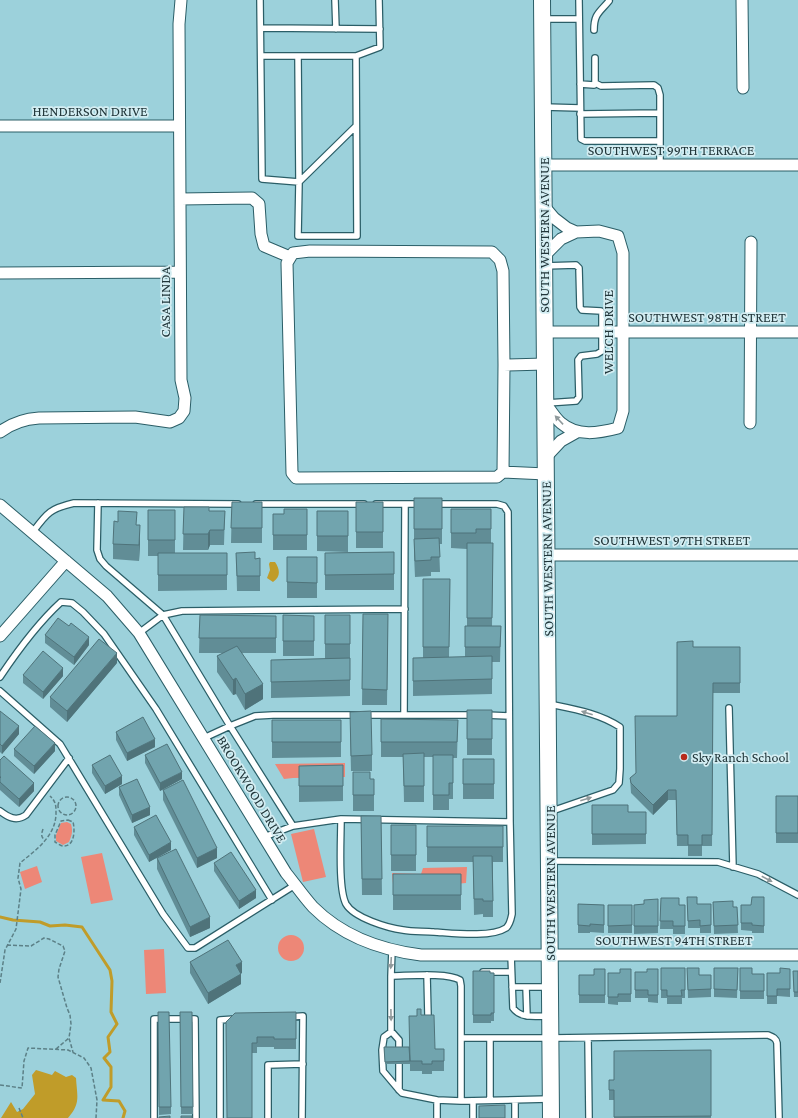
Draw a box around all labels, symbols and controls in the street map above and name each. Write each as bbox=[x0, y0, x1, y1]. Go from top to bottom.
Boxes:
street label: HENDERSON DRIVE bbox=[32, 103, 148, 119]
street label: SOUTHWEST 99TH TERRACE bbox=[588, 142, 755, 158]
street label: SOUTH WESTERN AVENUE bbox=[536, 157, 552, 313]
street label: CASA LINDA bbox=[157, 267, 173, 337]
street label: WELCH DRIVE bbox=[600, 289, 616, 374]
street label: SOUTHWEST 98TH STREET bbox=[628, 309, 786, 325]
one-way arrow bbox=[554, 415, 564, 425]
street label: SOUTH WESTERN AVENUE bbox=[538, 481, 556, 637]
street label: SOUTHWEST 97TH STREET bbox=[594, 532, 751, 548]
one-way arrow bbox=[580, 710, 592, 716]
street label: BROOKWOOD DRIVE bbox=[214, 733, 290, 846]
place label: Sky Ranch School bbox=[692, 749, 789, 765]
marker: Sky Ranch School bbox=[679, 752, 689, 762]
one-way arrow bbox=[580, 796, 592, 802]
street label: SOUTH WESTERN AVENUE bbox=[542, 805, 558, 961]
one-way arrow bbox=[761, 875, 772, 882]
street label: SOUTHWEST 94TH STREET bbox=[595, 932, 753, 948]
one-way arrow bbox=[388, 957, 395, 969]
one-way arrow bbox=[388, 1009, 394, 1022]

